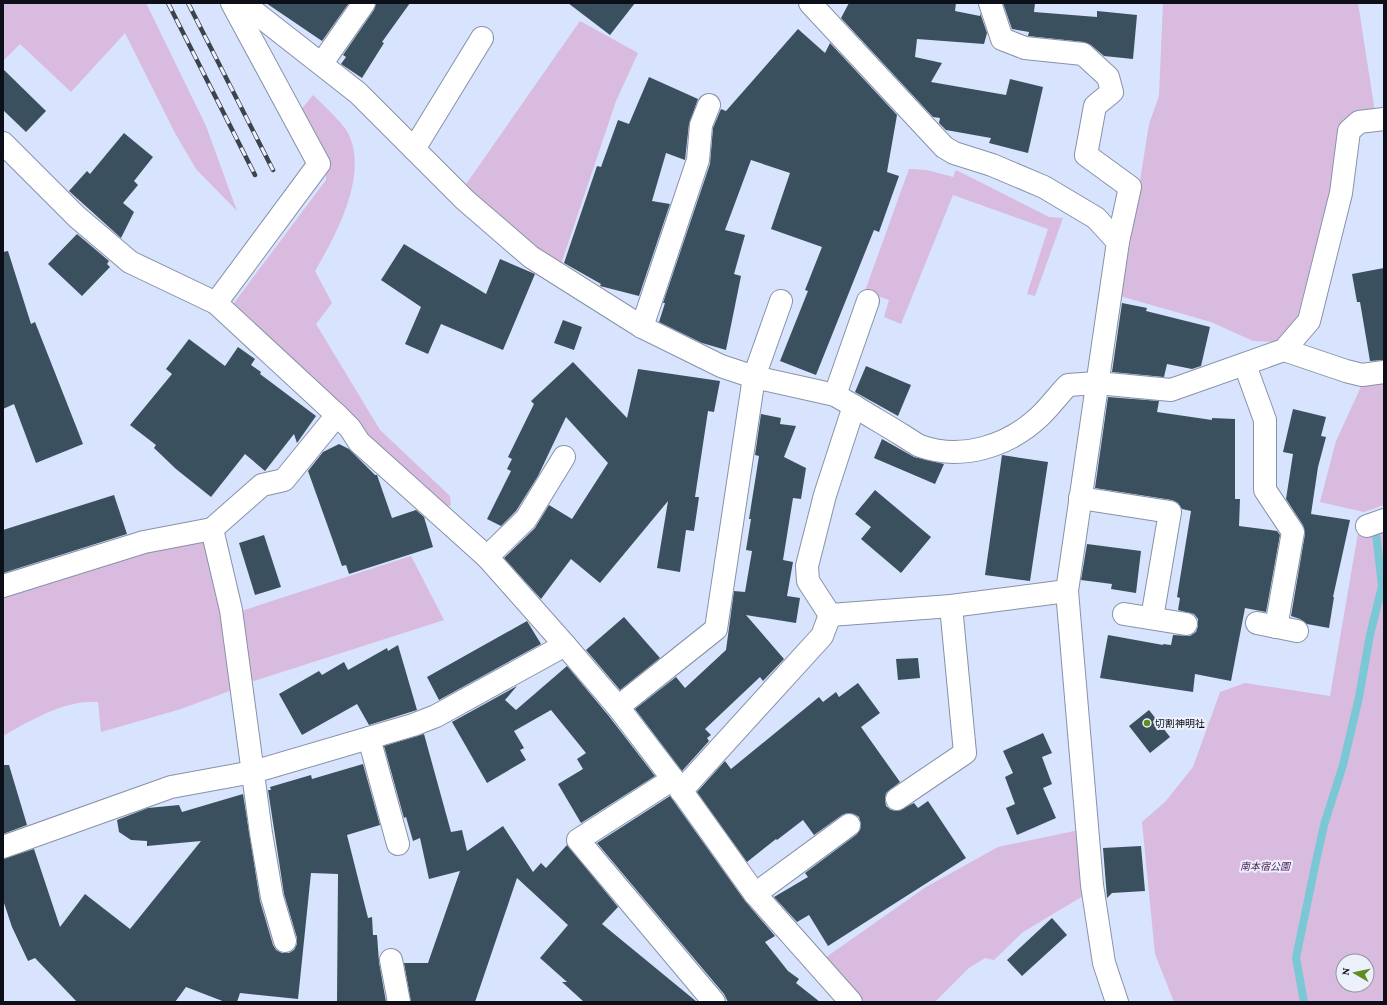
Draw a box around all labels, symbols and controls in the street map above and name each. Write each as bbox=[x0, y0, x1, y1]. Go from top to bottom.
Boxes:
marker: 切割神明社 bbox=[1142, 718, 1152, 728]
place label: 切割神明社 bbox=[1155, 718, 1205, 729]
park label: 南本宿公園 bbox=[1240, 861, 1292, 872]
north arrow bbox=[1335, 953, 1375, 993]
text: N bbox=[1339, 966, 1352, 976]

